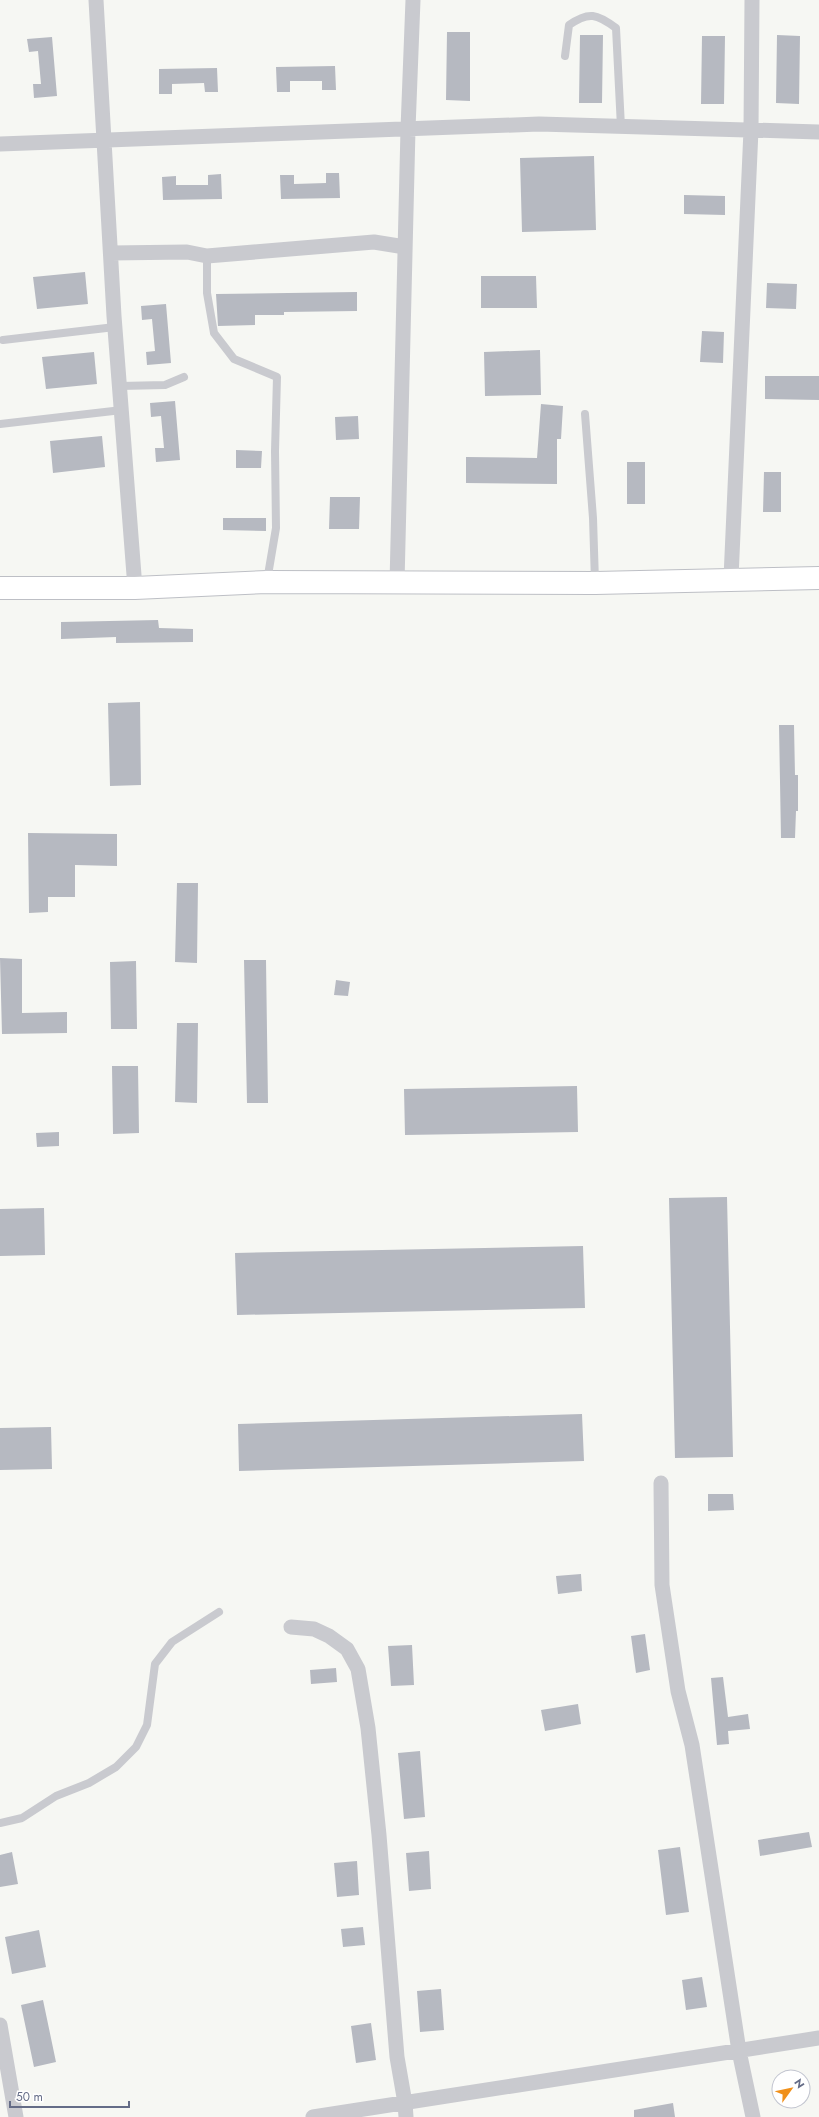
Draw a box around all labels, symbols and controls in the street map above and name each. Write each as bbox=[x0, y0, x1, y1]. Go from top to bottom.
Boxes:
north arrow bbox=[771, 2069, 811, 2109]
text: N bbox=[790, 2076, 808, 2092]
scale bar bbox=[10, 2083, 129, 2109]
text: 50 m bbox=[16, 2088, 43, 2106]

